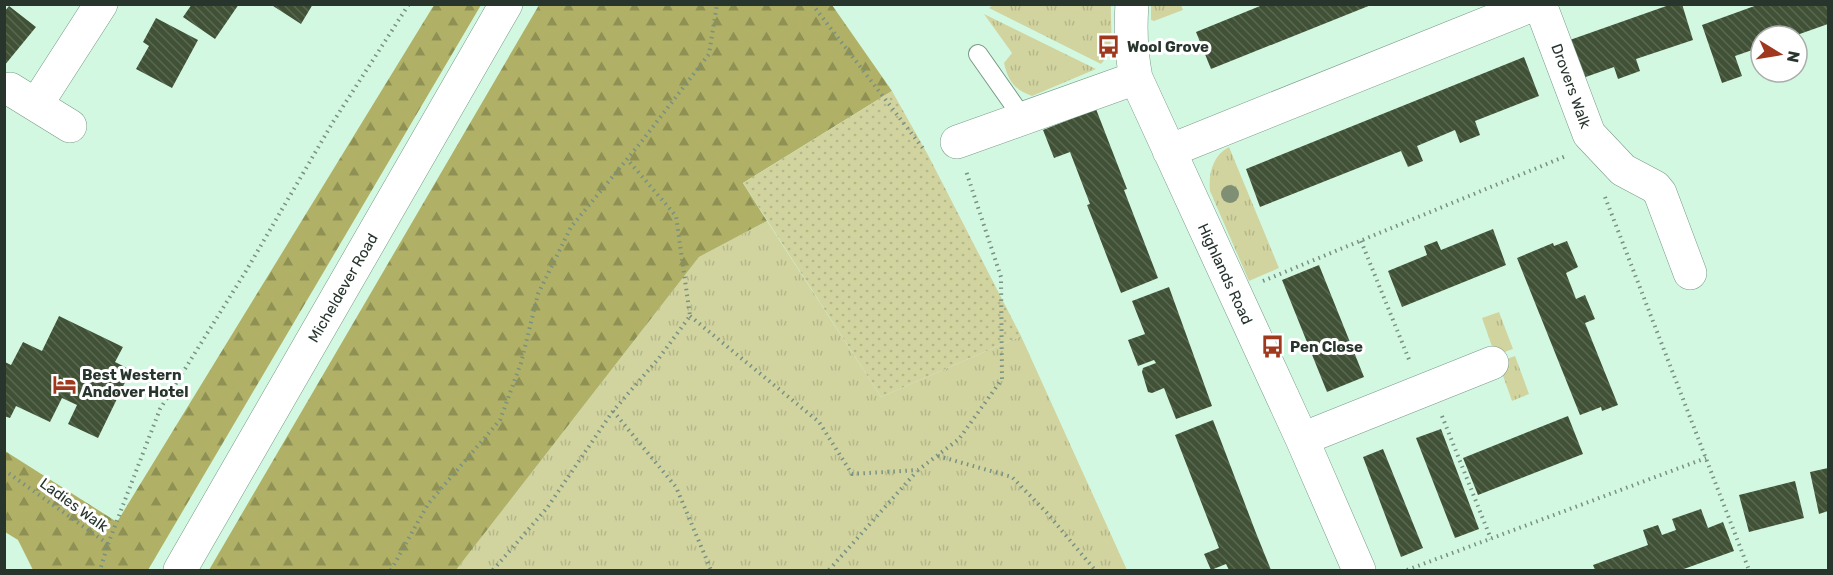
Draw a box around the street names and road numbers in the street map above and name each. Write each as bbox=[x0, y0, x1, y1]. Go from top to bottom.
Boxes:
street label: Drovers Walk bbox=[1547, 41, 1595, 131]
street label: Highlands Road bbox=[1194, 221, 1256, 327]
street label: Micheldever Road bbox=[304, 230, 382, 346]
street label: Ladies Walk bbox=[36, 474, 112, 536]

